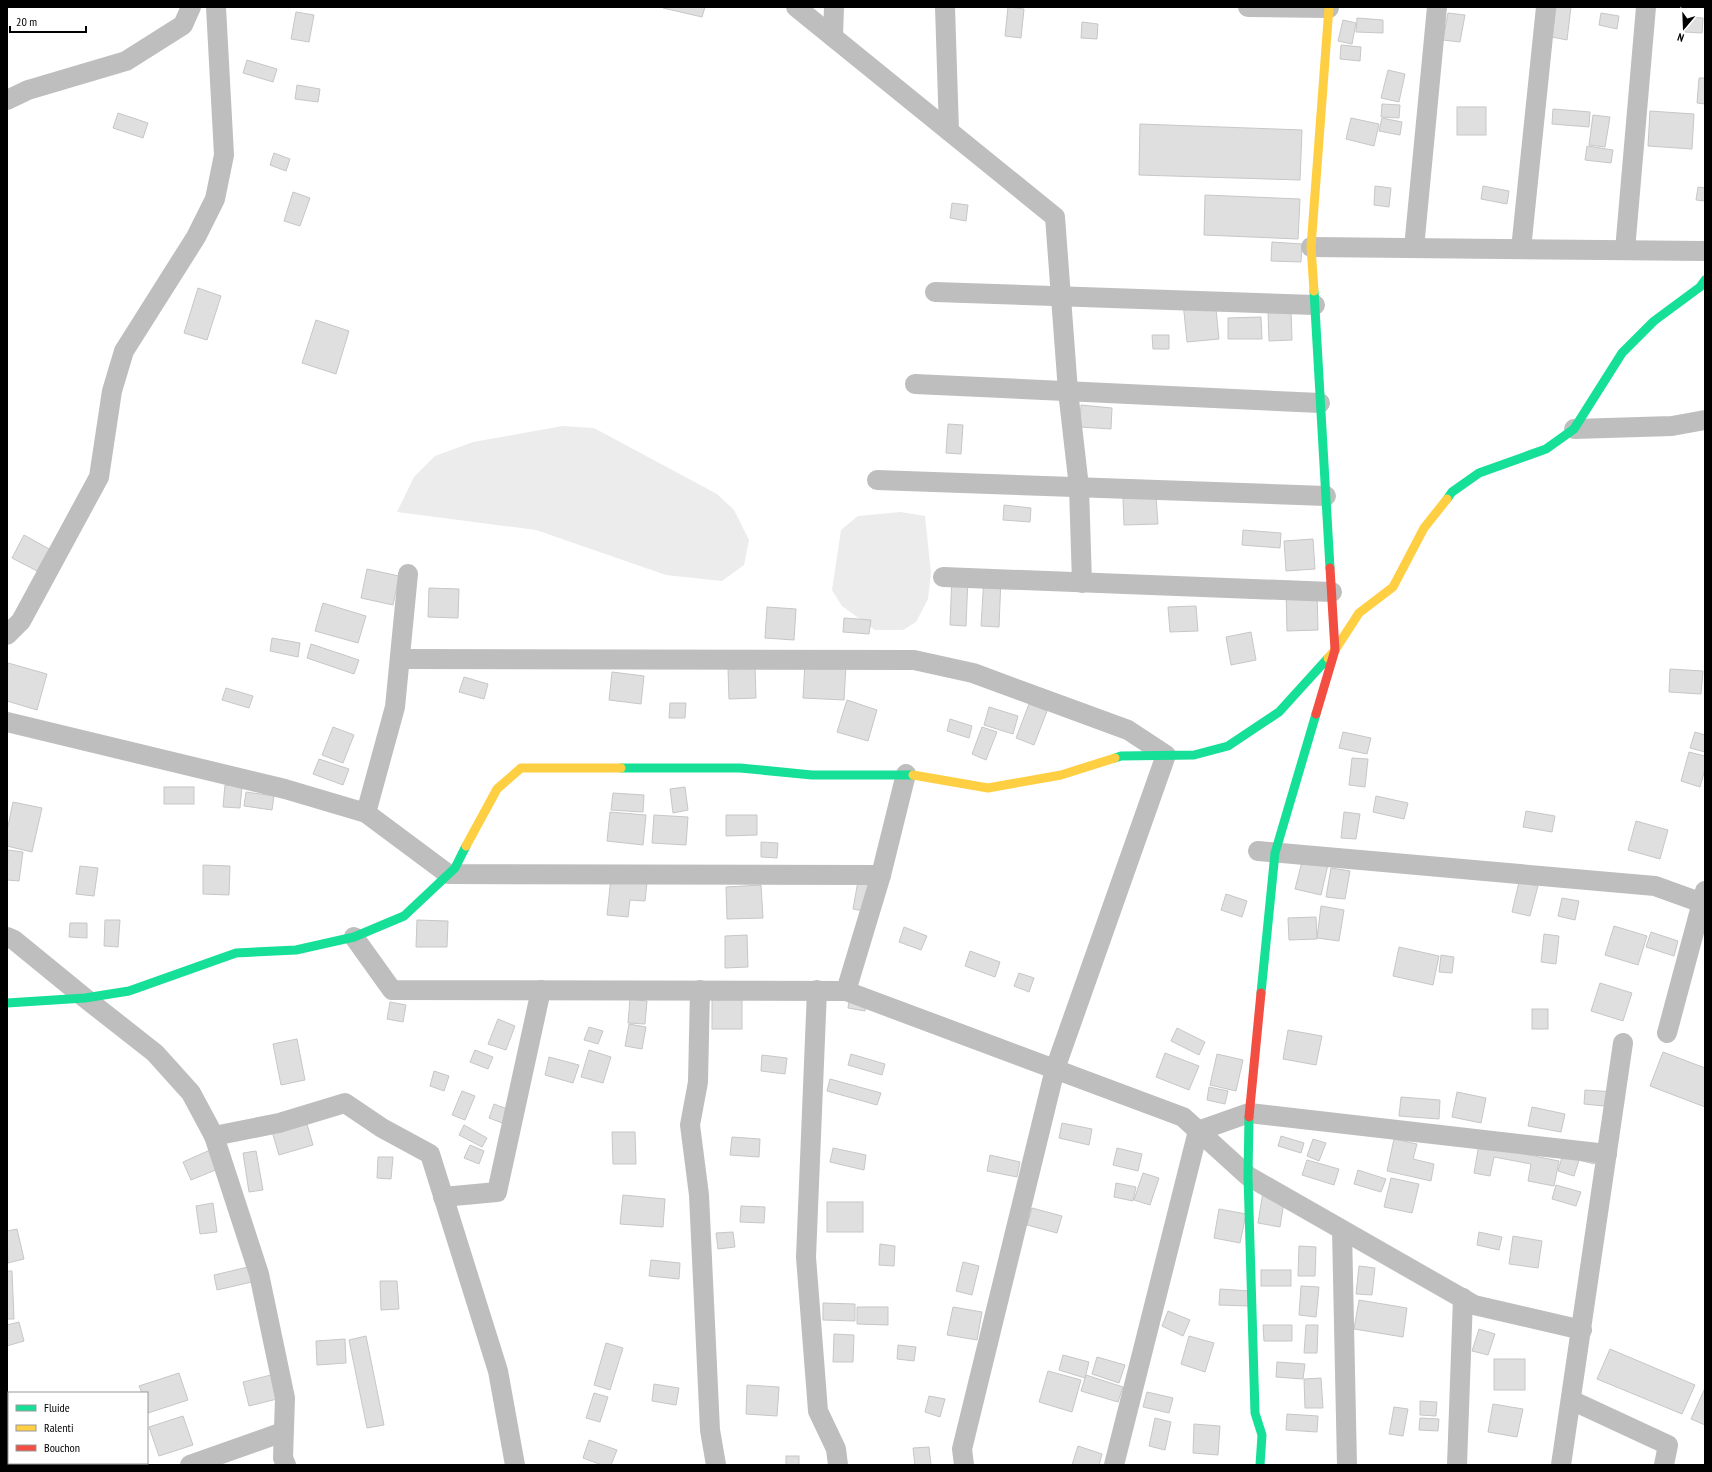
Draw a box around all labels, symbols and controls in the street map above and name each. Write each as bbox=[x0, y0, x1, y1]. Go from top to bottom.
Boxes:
scale bar bbox=[10, 8, 86, 34]
north arrow bbox=[1664, 8, 1704, 48]
text: 20 m bbox=[16, 14, 37, 29]
text: N bbox=[1676, 30, 1686, 45]
legend bbox=[8, 1392, 148, 1464]
text: Fluide bbox=[44, 1400, 70, 1415]
text: Ralenti bbox=[44, 1420, 73, 1435]
text: Bouchon bbox=[44, 1440, 80, 1455]

